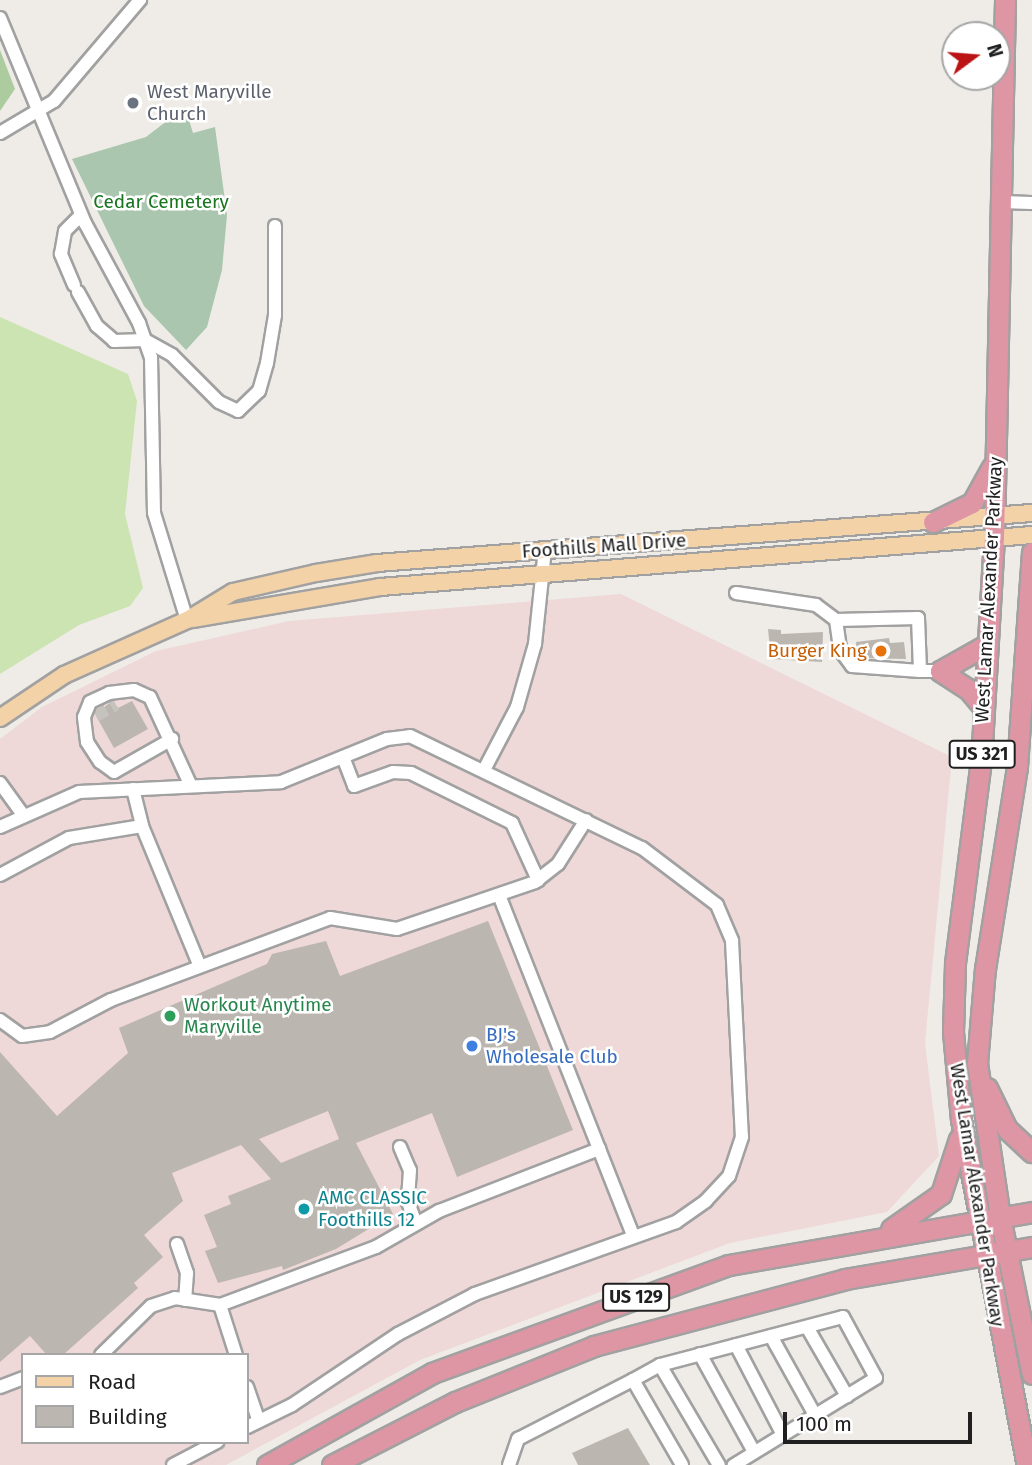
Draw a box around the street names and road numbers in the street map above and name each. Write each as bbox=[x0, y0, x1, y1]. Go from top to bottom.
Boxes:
street label: West Lamar Alexander Parkway bbox=[971, 456, 1007, 724]
street label: Foothills Mall Drive bbox=[521, 529, 687, 563]
road number: US 321 bbox=[947, 740, 1017, 768]
street label: West Lamar Alexander Parkway bbox=[945, 1062, 1009, 1328]
road number: US 129 bbox=[601, 1282, 671, 1312]

